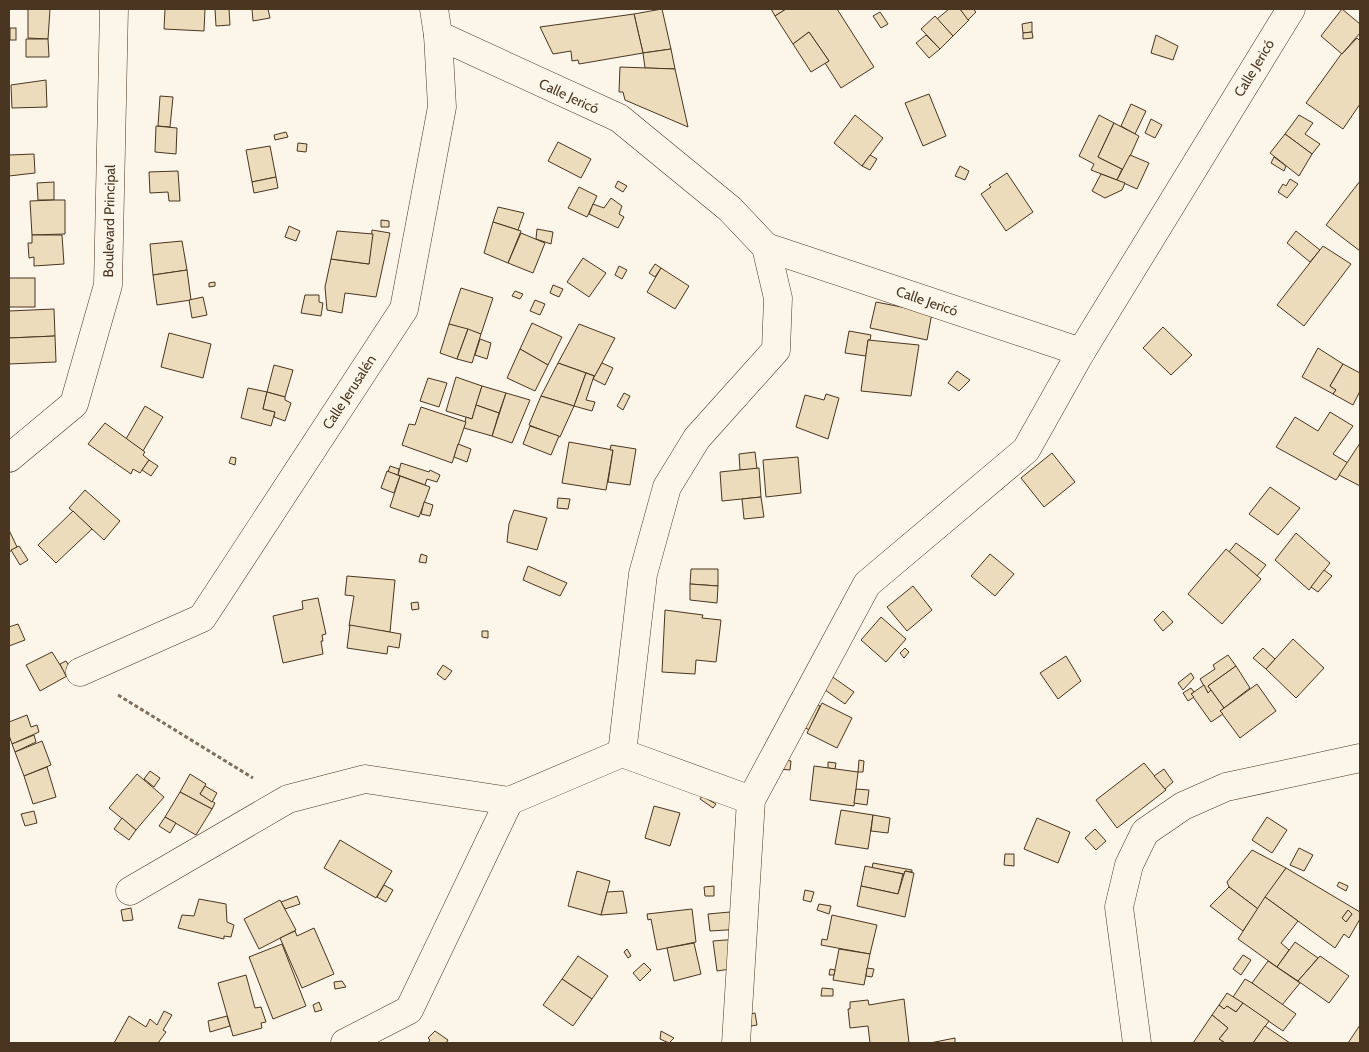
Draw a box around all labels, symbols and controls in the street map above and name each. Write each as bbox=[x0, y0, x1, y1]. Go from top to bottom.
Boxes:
street label: Calle Jericó bbox=[1230, 36, 1278, 100]
street label: Calle Jericó bbox=[536, 74, 602, 118]
street label: Boulevard Principal bbox=[99, 164, 119, 277]
street label: Calle Jericó bbox=[894, 282, 961, 320]
street label: Calle Jerusalén bbox=[318, 351, 380, 433]

